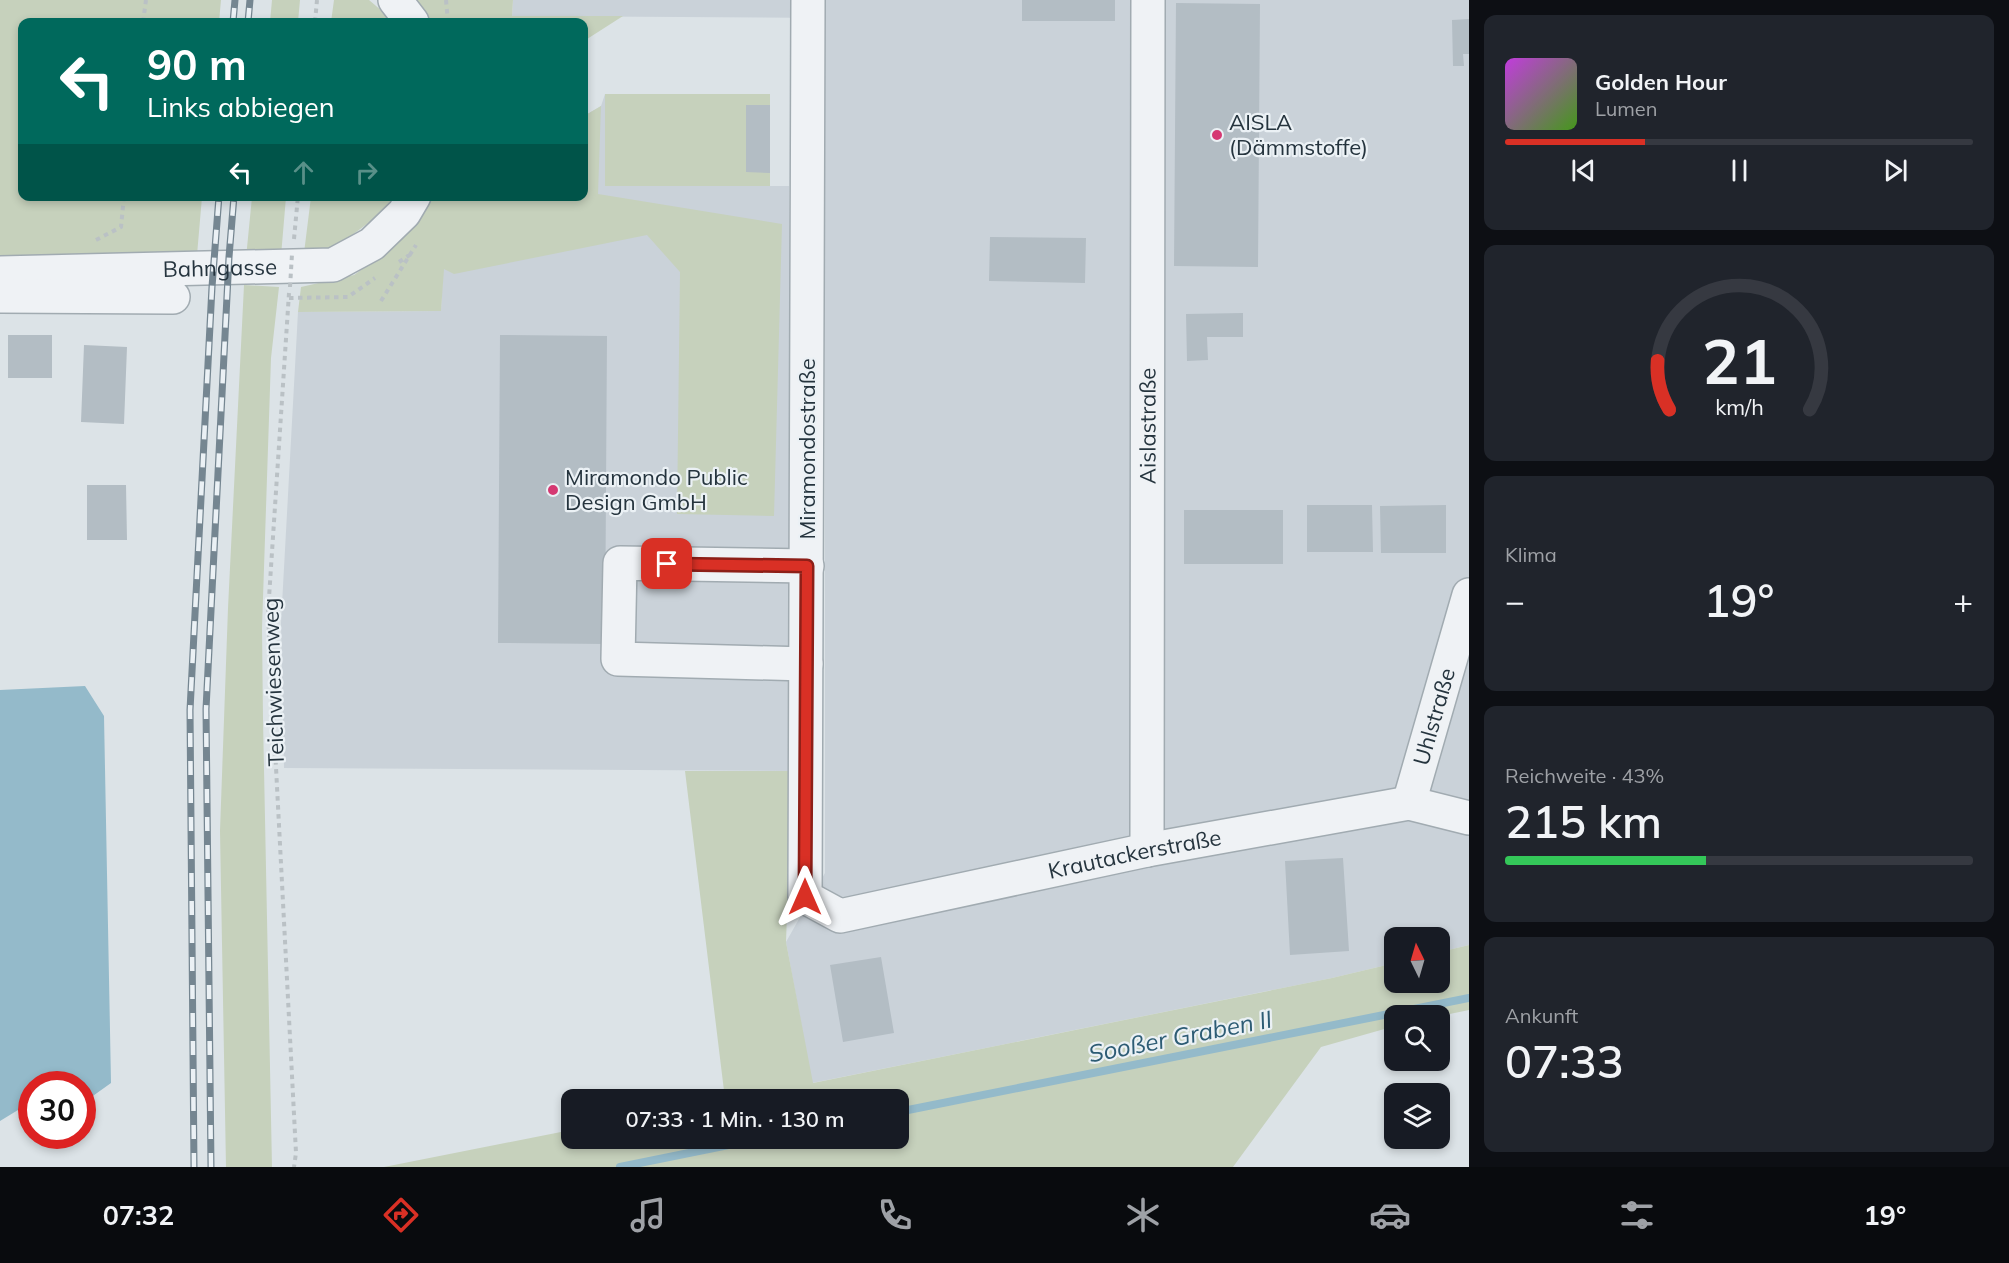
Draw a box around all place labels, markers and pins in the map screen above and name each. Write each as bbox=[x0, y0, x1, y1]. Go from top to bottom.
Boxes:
place label: AISLA (Dämmstoffe) bbox=[1229, 108, 1368, 161]
marker: AISLA (Dämmstoffe) bbox=[1210, 128, 1224, 142]
place label: Miramondo Public Design GmbH bbox=[565, 463, 748, 516]
marker: Miramondo Public Design GmbH bbox=[546, 483, 560, 497]
pin bbox=[641, 538, 692, 589]

